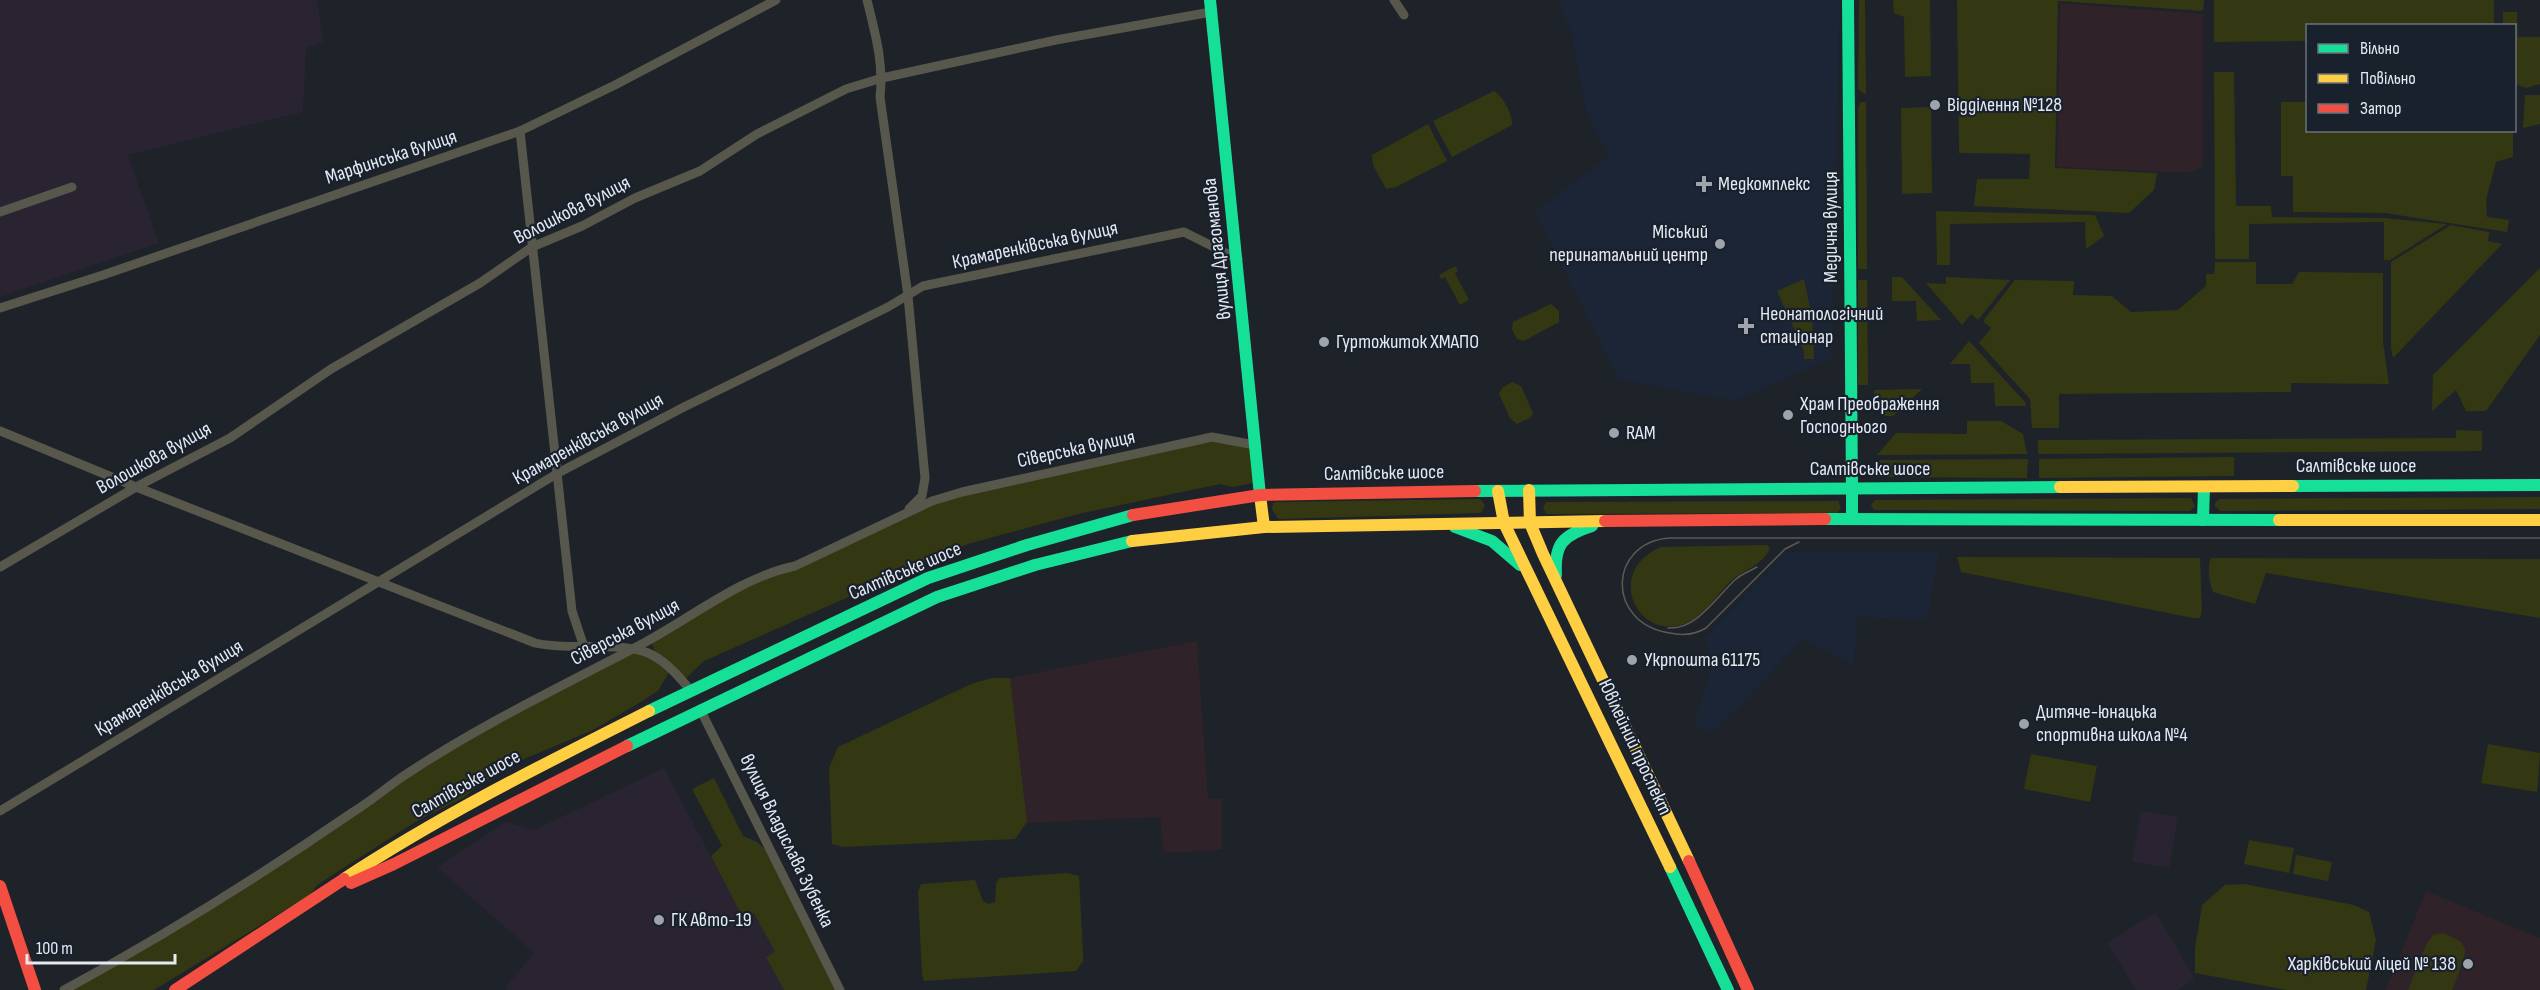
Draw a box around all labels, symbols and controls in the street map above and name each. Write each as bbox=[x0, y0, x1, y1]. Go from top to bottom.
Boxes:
legend bbox=[2306, 24, 2516, 132]
text: Вільно bbox=[2360, 38, 2400, 59]
text: Повільно bbox=[2360, 68, 2416, 89]
place label: Відділення №128 bbox=[1947, 93, 2062, 117]
marker: Відділення №128 bbox=[1928, 98, 1942, 112]
text: Затор bbox=[2360, 98, 2401, 119]
street label: Марфинська вулиця bbox=[322, 124, 460, 190]
street label: Волошкова вулиця bbox=[510, 170, 634, 250]
street label: Медична вулиця bbox=[1819, 171, 1843, 283]
place label: Медкомплекс bbox=[1718, 172, 1811, 196]
marker: Медкомплекс bbox=[1695, 175, 1713, 193]
street label: вулиця Драгоманова bbox=[1198, 177, 1236, 321]
street label: Крамаренківська вулиця bbox=[950, 216, 1120, 274]
place label: Міський перинатальний центр bbox=[1549, 220, 1708, 267]
marker: Міський перинатальний центр bbox=[1713, 237, 1727, 251]
place label: Неонатологічний стаціонар bbox=[1760, 302, 1883, 349]
marker: Неонатологічний стаціонар bbox=[1737, 317, 1755, 335]
place label: Гуртожиток ХМАПО bbox=[1336, 330, 1479, 354]
marker: Гуртожиток ХМАПО bbox=[1317, 335, 1331, 349]
street label: Крамаренківська вулиця bbox=[509, 388, 667, 490]
place label: Храм Преображення Господнього bbox=[1799, 392, 1940, 439]
marker: Храм Преображення Господнього bbox=[1781, 408, 1795, 422]
street label: Волошкова вулиця bbox=[92, 417, 216, 499]
place label: RAM bbox=[1626, 421, 1656, 445]
street label: Сіверська вулиця bbox=[1015, 425, 1137, 473]
marker: RAM bbox=[1607, 426, 1621, 440]
street label: Салтівське шосе bbox=[2296, 454, 2416, 478]
street label: Салтівське шосе bbox=[1810, 457, 1930, 481]
street label: Салтівське шосе bbox=[1324, 460, 1444, 486]
street label: Салтівське шосе bbox=[845, 536, 965, 606]
street label: Сіверська вулиця bbox=[566, 593, 684, 671]
street label: Крамаренківська вулиця bbox=[91, 634, 247, 742]
place label: Укрпошта 61175 bbox=[1644, 648, 1760, 672]
marker: Укрпошта 61175 bbox=[1625, 653, 1639, 667]
street label: Ювілейний проспект bbox=[1593, 675, 1677, 819]
place label: Дитяче-юнацька спортивна школа №4 bbox=[2036, 700, 2188, 747]
marker: Дитяче-юнацька спортивна школа №4 bbox=[2017, 717, 2031, 731]
street label: Салтівське шосе bbox=[408, 744, 524, 824]
street label: вулиця Владислава Зубенка bbox=[735, 750, 839, 932]
place label: ГК Авто-19 bbox=[671, 908, 752, 932]
marker: ГК Авто-19 bbox=[652, 913, 666, 927]
scale bar bbox=[27, 927, 176, 965]
text: 100 m bbox=[36, 938, 73, 959]
place label: Харківський ліцей № 138 bbox=[2287, 952, 2456, 976]
marker: Харківський ліцей № 138 bbox=[2461, 957, 2475, 971]

